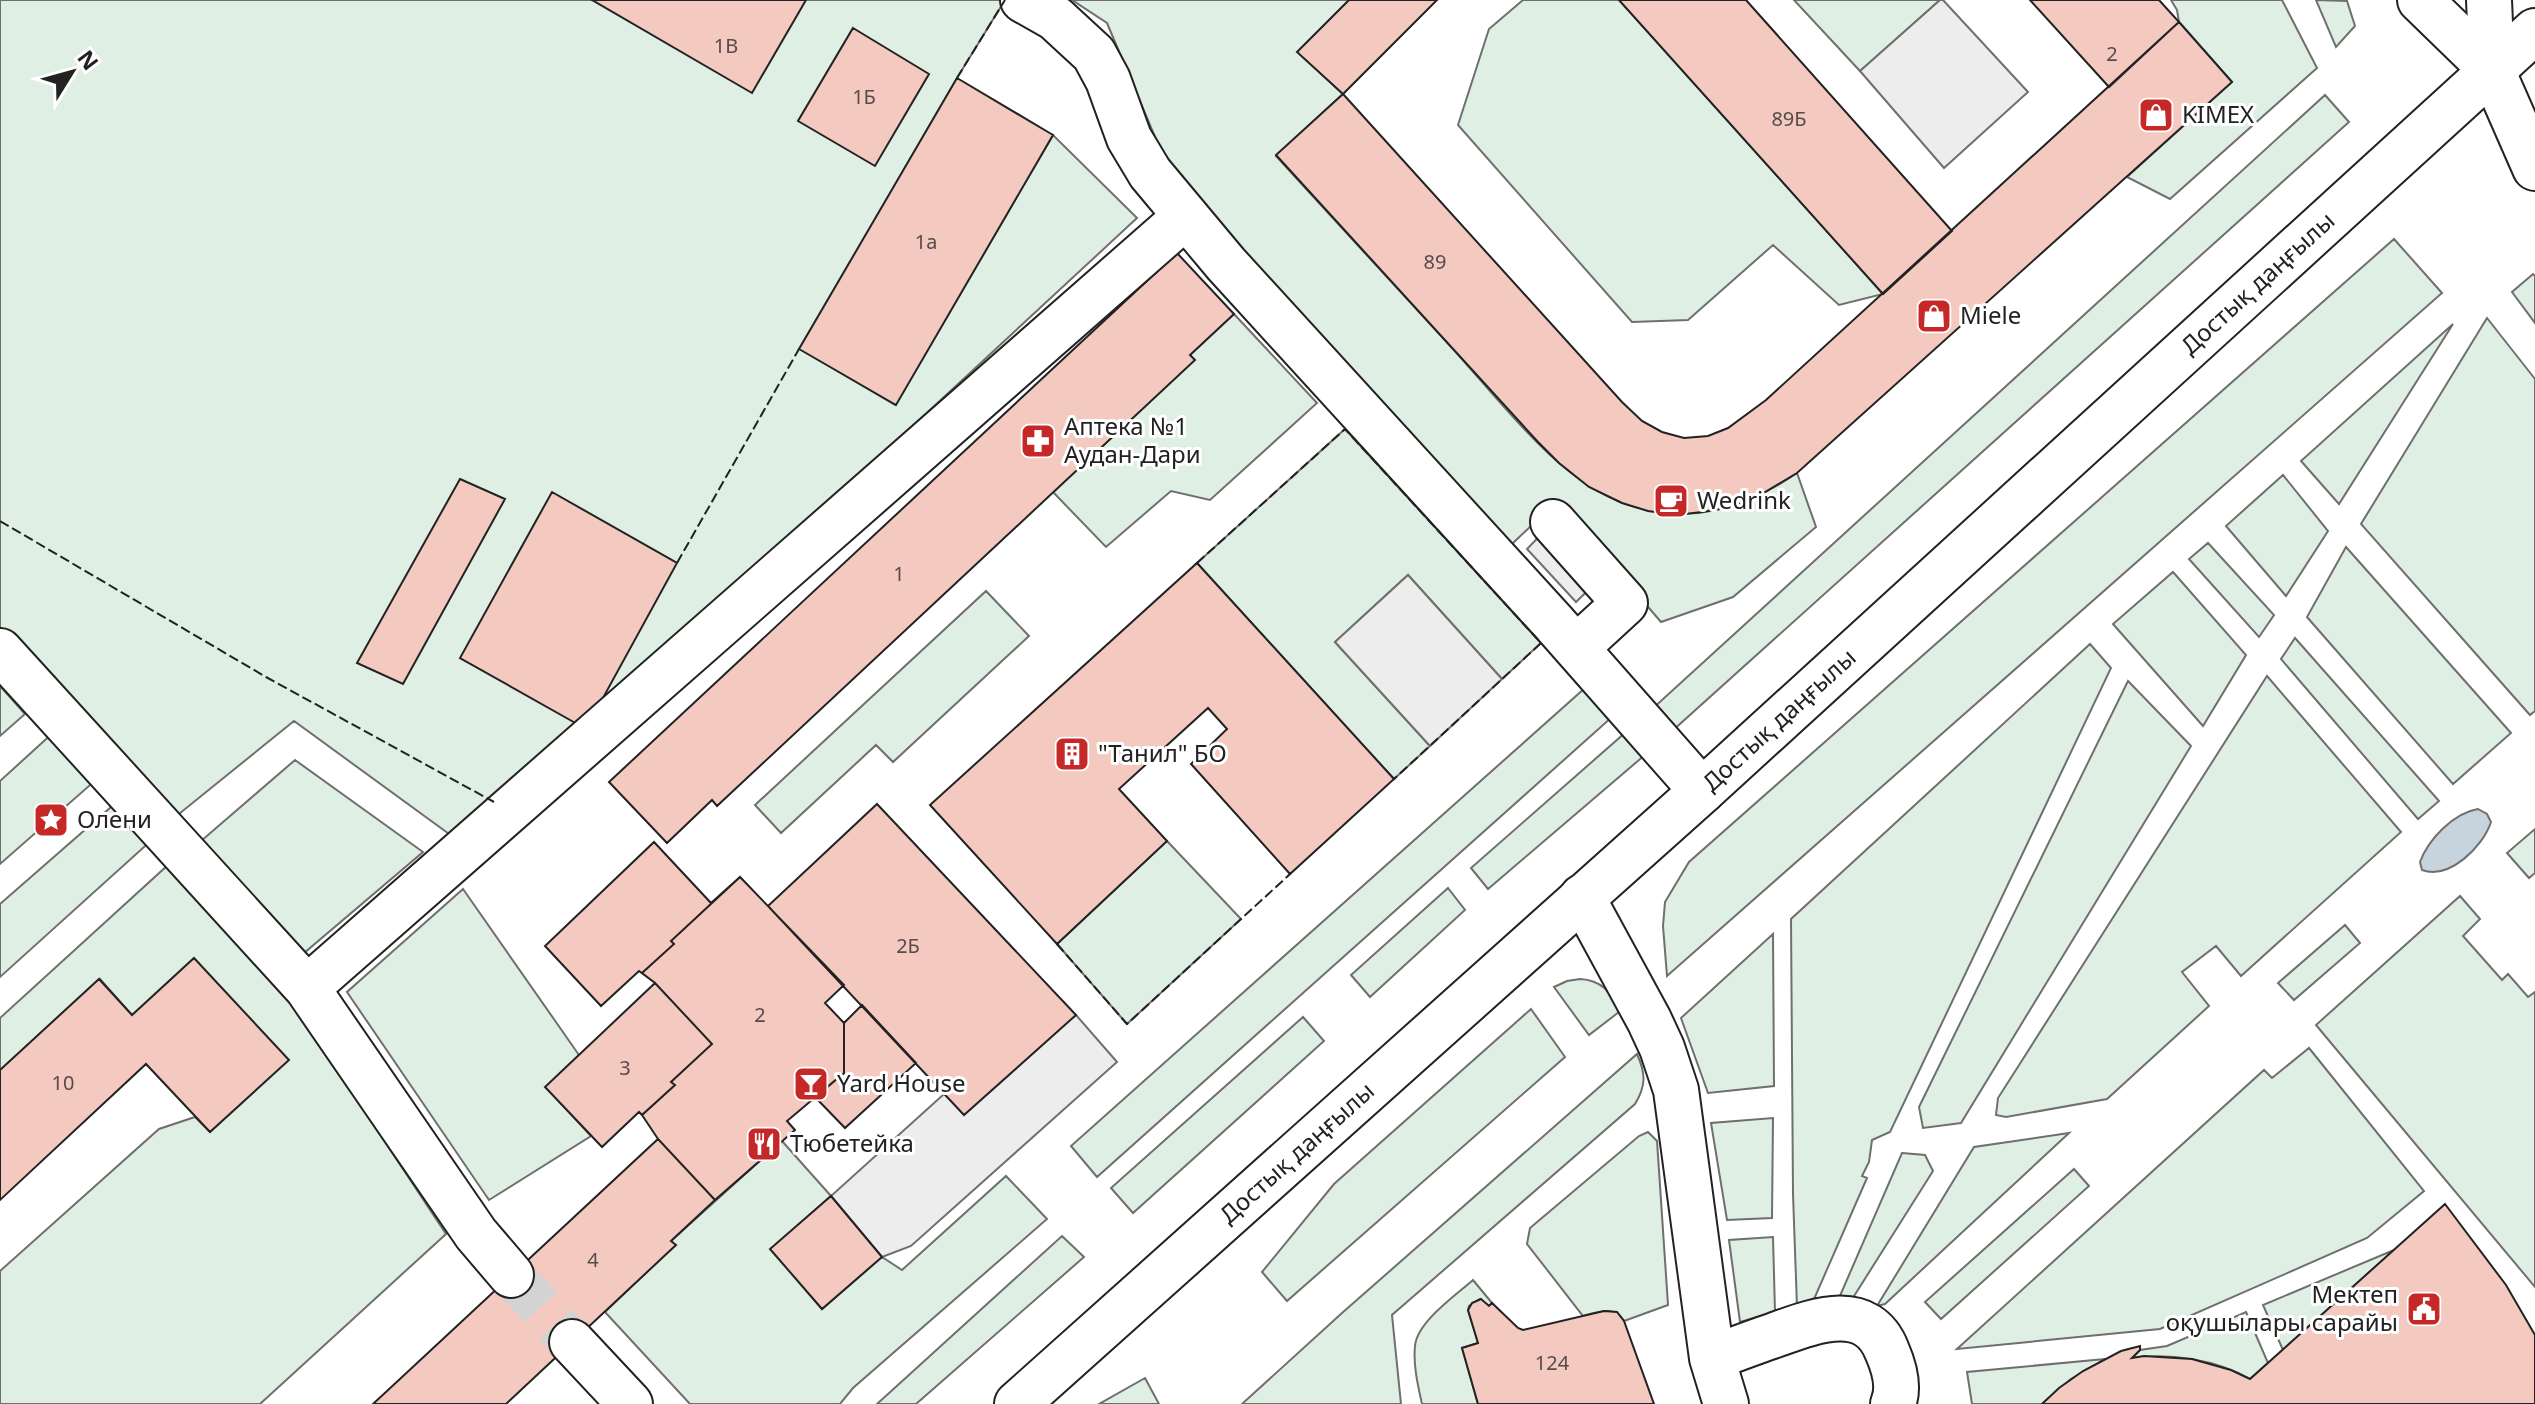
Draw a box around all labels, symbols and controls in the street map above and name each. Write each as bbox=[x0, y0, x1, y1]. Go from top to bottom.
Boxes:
north arrow bbox=[32, 32, 112, 112]
house number: 1В bbox=[714, 32, 738, 59]
house number: 2 bbox=[2106, 40, 2118, 67]
text: N bbox=[71, 43, 106, 76]
house number: 1Б bbox=[852, 83, 876, 110]
shop icon: KIMEX bbox=[2137, 96, 2175, 134]
place label: KIMEX bbox=[2182, 97, 2254, 130]
house number: 89Б bbox=[1771, 105, 1807, 132]
street label: Достық даңғылы bbox=[2173, 204, 2341, 361]
house number: 1а bbox=[915, 228, 937, 255]
house number: 89 bbox=[1424, 248, 1446, 275]
shop icon: Miele bbox=[1915, 297, 1953, 335]
place label: Miele bbox=[1960, 298, 2021, 331]
place label: Аптека №1 Аудан-Дари bbox=[1064, 409, 1201, 470]
pharmacy icon: Аптека №1 Аудан-Дари bbox=[1019, 422, 1057, 460]
cafe icon: Wedrink bbox=[1652, 482, 1690, 520]
place label: Wedrink bbox=[1697, 483, 1791, 516]
house number: 1 bbox=[893, 560, 905, 587]
street label: Достық даңғылы bbox=[1694, 641, 1862, 798]
building icon: "Танил" БО bbox=[1053, 735, 1091, 773]
place label: "Танил" БО bbox=[1098, 736, 1227, 769]
place icon: Олени bbox=[32, 801, 70, 839]
place label: Олени bbox=[77, 802, 152, 835]
house number: 2Б bbox=[896, 932, 920, 959]
house number: 2 bbox=[754, 1001, 766, 1028]
house number: 3 bbox=[619, 1054, 631, 1081]
bar icon: Yard House bbox=[792, 1065, 830, 1103]
place label: Yard House bbox=[837, 1066, 965, 1099]
house number: 10 bbox=[52, 1069, 74, 1096]
street label: Достық даңғылы bbox=[1212, 1074, 1381, 1230]
restaurant icon: Тюбетейка bbox=[745, 1125, 783, 1163]
place label: Тюбетейка bbox=[790, 1126, 914, 1159]
house number: 4 bbox=[587, 1246, 599, 1273]
place label: Мектеп оқушылары сарайы bbox=[2166, 1277, 2398, 1338]
public building icon: Мектеп оқушылары сарайы bbox=[2405, 1290, 2443, 1328]
house number: 124 bbox=[1535, 1349, 1570, 1376]

